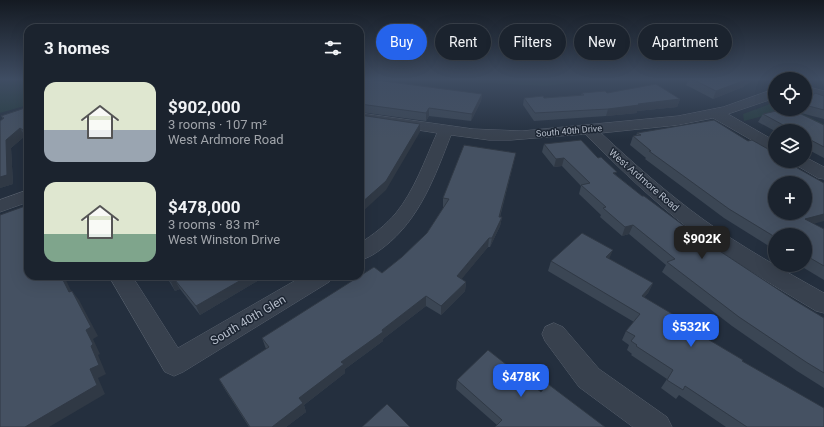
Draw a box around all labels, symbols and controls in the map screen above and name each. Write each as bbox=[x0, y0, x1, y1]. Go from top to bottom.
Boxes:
chip: Buy bbox=[376, 24, 427, 60]
chip: Rent bbox=[435, 24, 491, 60]
chip: Filters bbox=[499, 24, 566, 60]
chip: New bbox=[574, 24, 630, 60]
chip: Apartment bbox=[638, 24, 732, 60]
icon: filters bbox=[322, 37, 344, 59]
text: 3 homes bbox=[44, 38, 110, 58]
map controls bbox=[768, 72, 812, 272]
button: locate bbox=[768, 72, 812, 116]
text: $902,000 bbox=[168, 97, 240, 117]
icon: home bbox=[76, 98, 124, 146]
text: 3 rooms · 107 m² bbox=[168, 117, 267, 132]
street label: South 40th Drive bbox=[536, 123, 603, 139]
button: layers bbox=[768, 124, 812, 168]
text: West Ardmore Road bbox=[168, 132, 284, 147]
street label: West Ardmore Road bbox=[607, 147, 681, 213]
button: + bbox=[768, 176, 812, 220]
text: $478,000 bbox=[168, 197, 240, 217]
icon: home bbox=[76, 198, 124, 246]
text: 3 rooms · 83 m² bbox=[168, 217, 260, 232]
pin: $902K bbox=[674, 226, 730, 260]
button: − bbox=[768, 228, 812, 272]
text: $902K bbox=[683, 231, 721, 246]
text: West Winston Drive bbox=[168, 232, 280, 247]
street label: South 40th Glen bbox=[208, 292, 288, 348]
pin: $532K bbox=[663, 314, 719, 348]
text: $532K bbox=[672, 319, 710, 334]
pin: $478K bbox=[493, 364, 549, 398]
text: $478K bbox=[502, 369, 540, 384]

